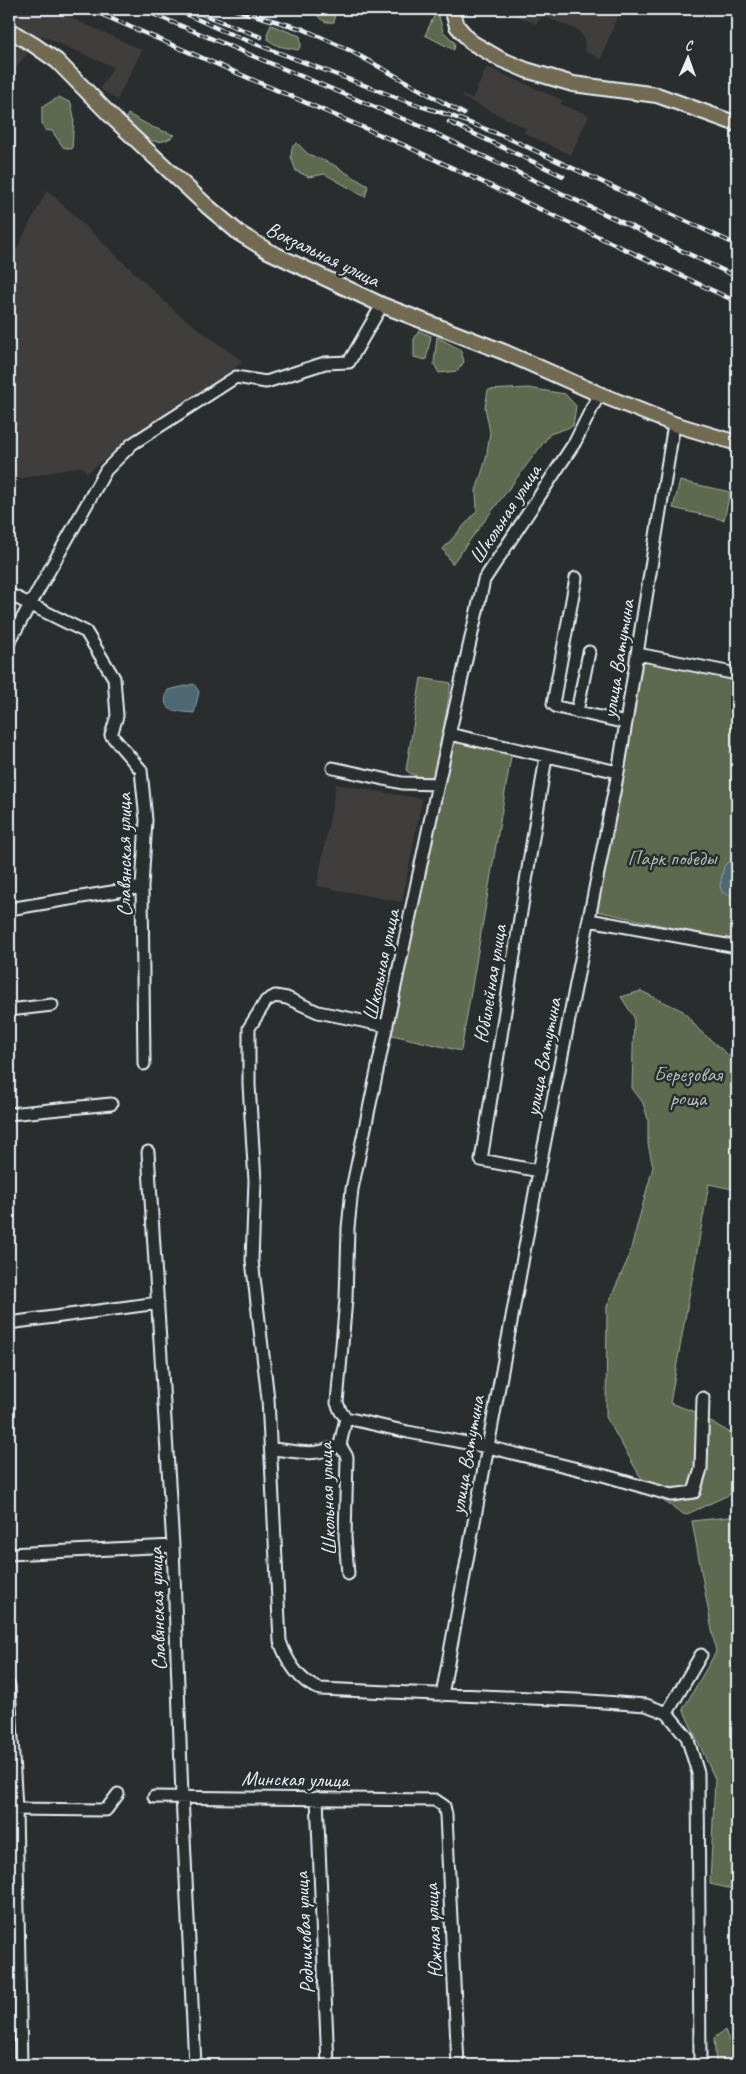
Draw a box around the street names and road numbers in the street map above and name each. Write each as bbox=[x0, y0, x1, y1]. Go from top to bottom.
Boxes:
street label: Вокзальная улица bbox=[262, 215, 386, 293]
street label: Школьная улица bbox=[463, 457, 548, 569]
street label: улица Ватутина bbox=[595, 596, 641, 722]
street label: Славянская улица bbox=[111, 791, 137, 917]
street label: Школьная улица bbox=[357, 905, 406, 1023]
street label: Юбилейная улица bbox=[468, 922, 512, 1045]
street label: улица Ватутина bbox=[518, 994, 568, 1120]
street label: улица Ватутина bbox=[443, 1392, 491, 1518]
street label: Школьная улица bbox=[312, 1440, 342, 1556]
street label: Славянская улица bbox=[142, 1545, 172, 1671]
street label: Минская улица bbox=[241, 1765, 351, 1793]
street label: Родниковая улица bbox=[288, 1870, 320, 1994]
street label: Южная улица bbox=[417, 1882, 448, 1979]

